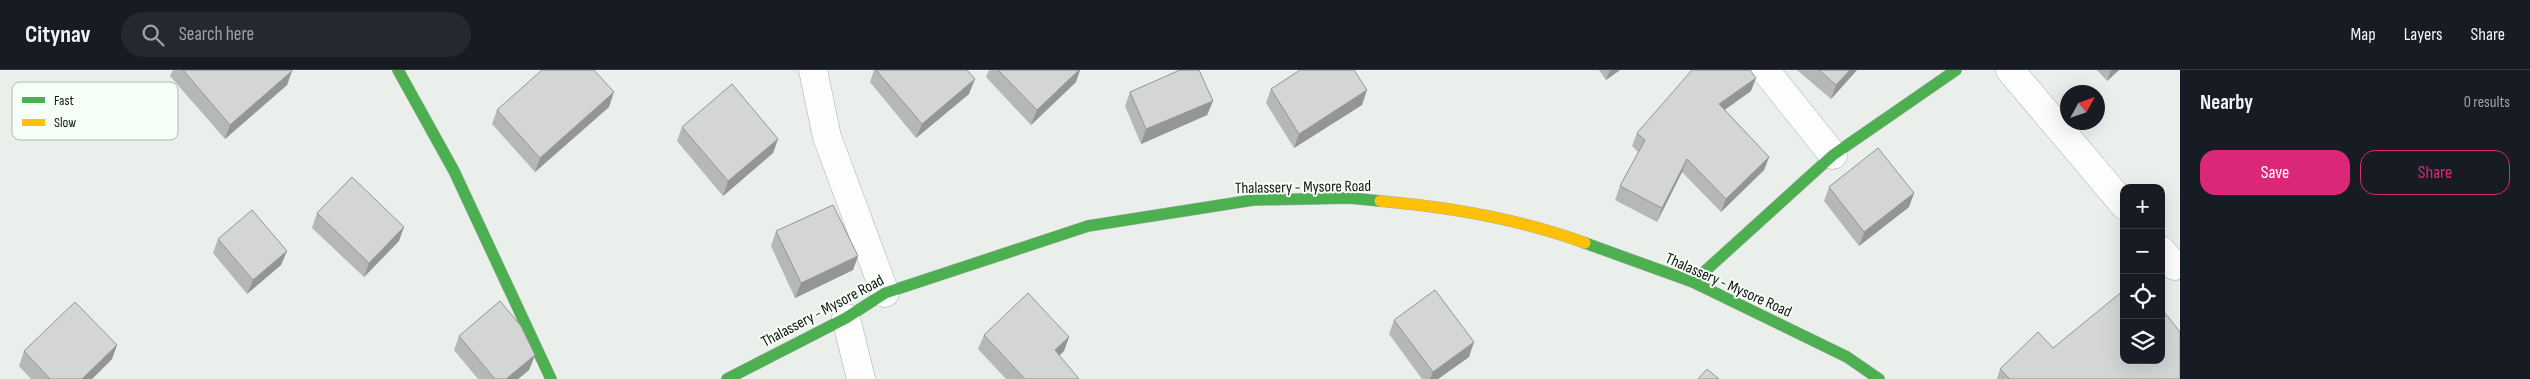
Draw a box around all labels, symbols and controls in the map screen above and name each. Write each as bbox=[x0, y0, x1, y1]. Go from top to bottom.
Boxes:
search box bbox=[121, 12, 471, 57]
text: Citynav bbox=[25, 20, 91, 49]
icon: search bbox=[139, 21, 167, 49]
text: Search here bbox=[179, 23, 254, 46]
text: Map bbox=[2351, 24, 2376, 45]
text: Layers bbox=[2404, 24, 2443, 45]
text: Share bbox=[2471, 24, 2505, 45]
legend bbox=[12, 82, 178, 140]
north arrow bbox=[2060, 85, 2105, 130]
text: Nearby bbox=[2200, 90, 2253, 115]
text: Fast bbox=[54, 92, 74, 109]
text: 0 results bbox=[2464, 93, 2510, 112]
text: Slow bbox=[54, 114, 76, 131]
button: Save bbox=[2200, 150, 2350, 195]
button: Share bbox=[2360, 150, 2510, 195]
street label: Thalassery - Mysore Road bbox=[1235, 177, 1371, 198]
map controls bbox=[2120, 184, 2165, 364]
button: + bbox=[2120, 184, 2165, 229]
button: − bbox=[2120, 229, 2165, 274]
street label: Thalassery - Mysore Road bbox=[1662, 249, 1794, 322]
street label: Thalassery - Mysore Road bbox=[758, 271, 887, 352]
button: locate bbox=[2120, 274, 2165, 319]
button: layers bbox=[2120, 319, 2165, 364]

